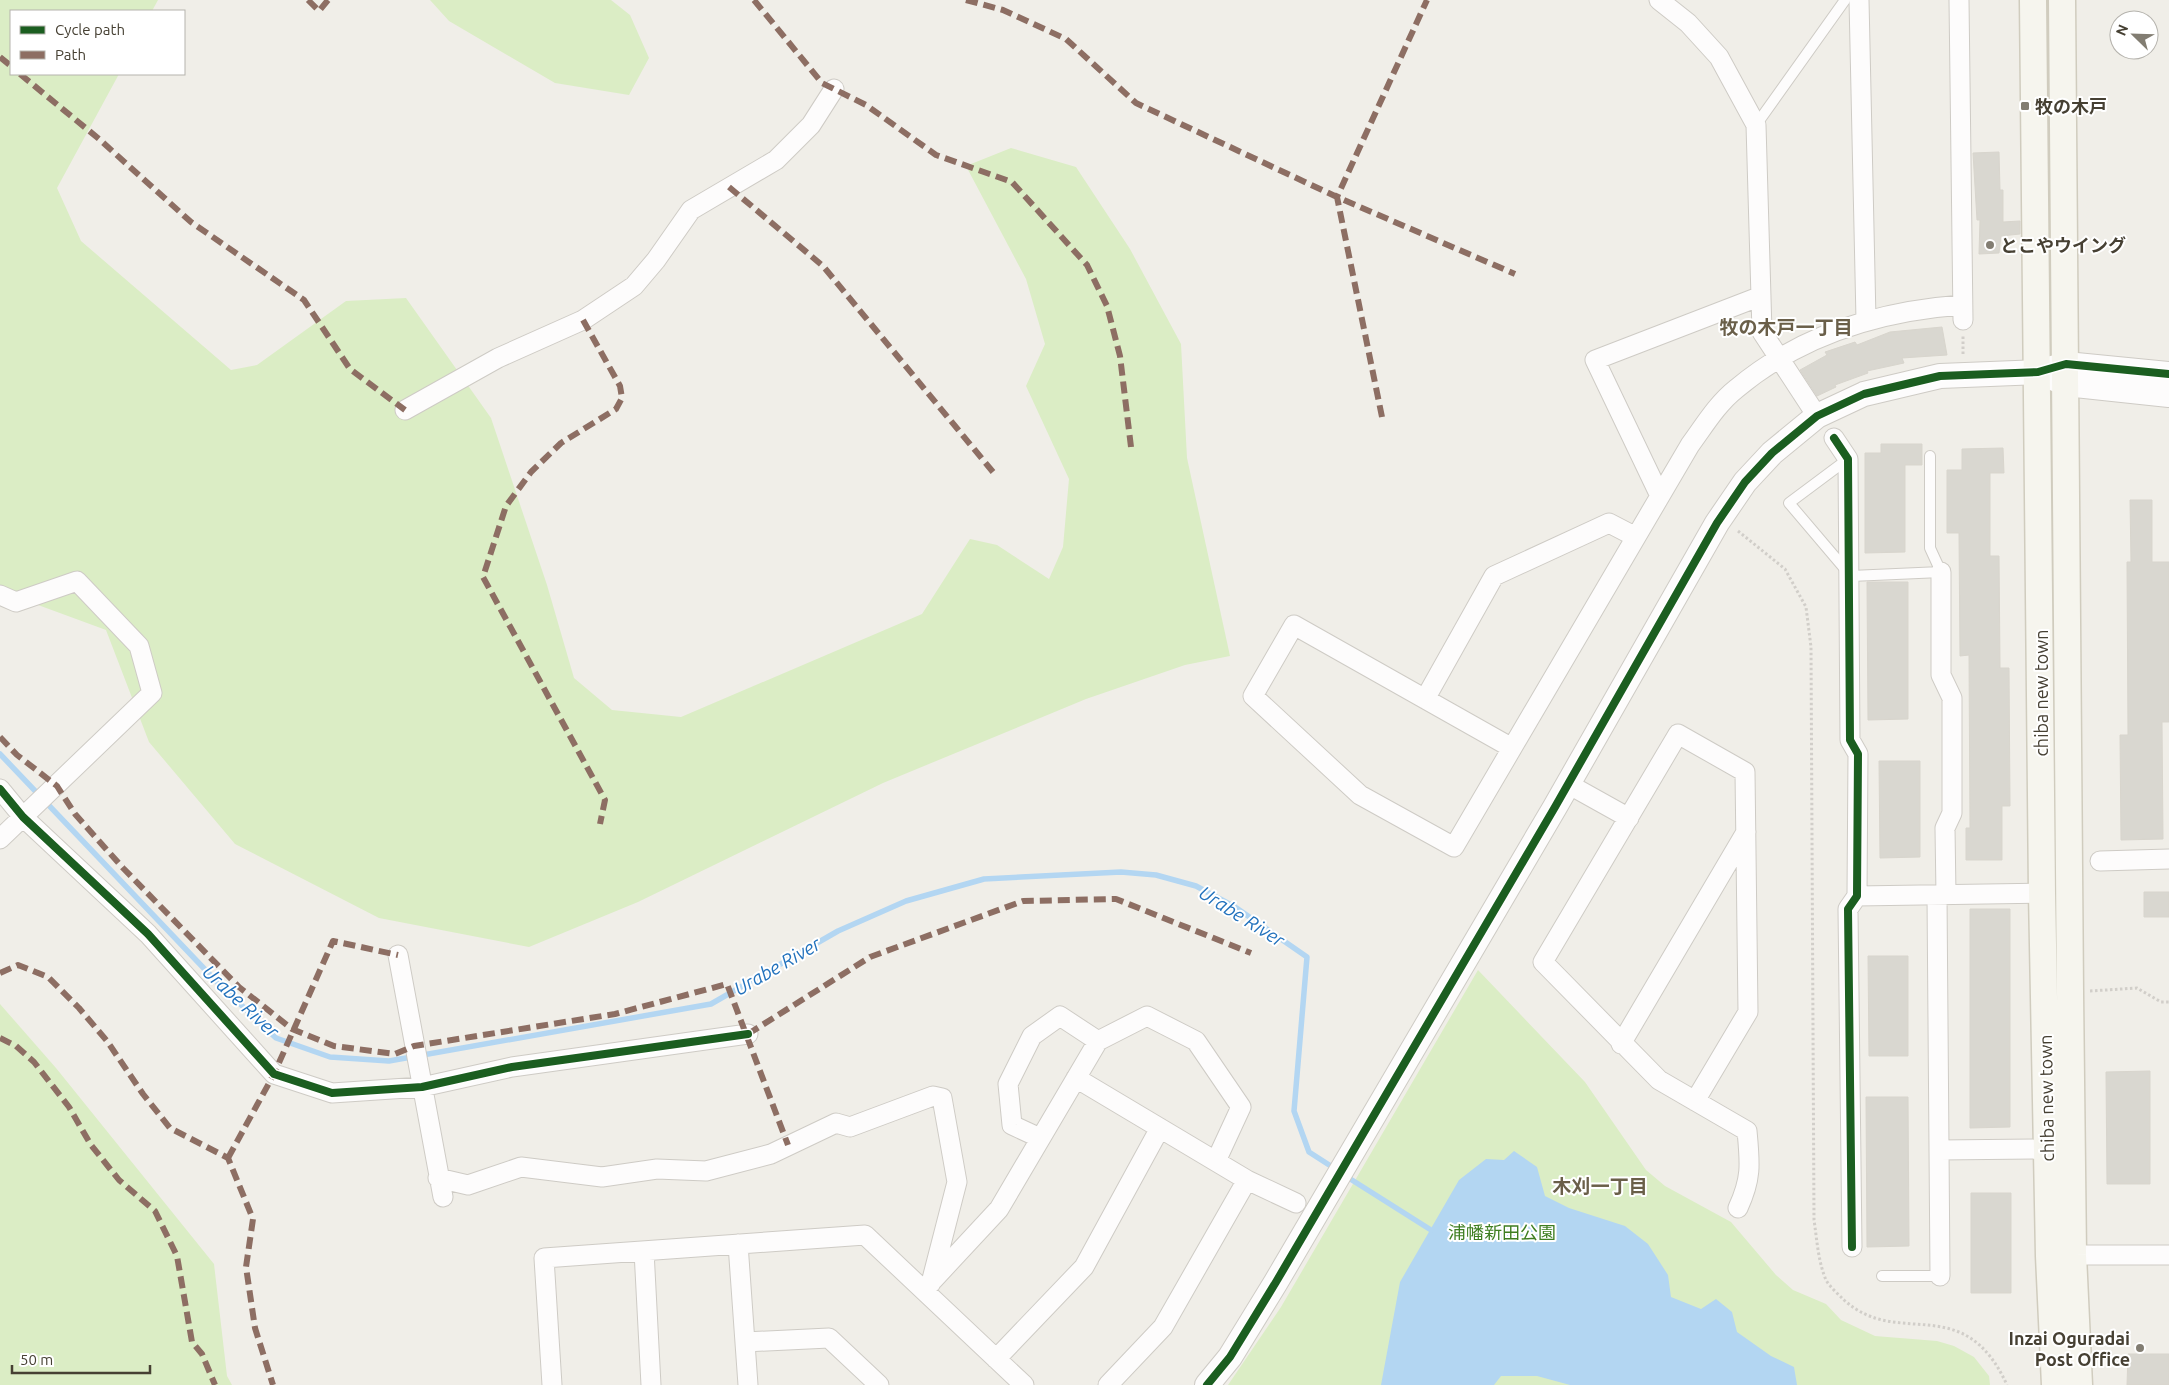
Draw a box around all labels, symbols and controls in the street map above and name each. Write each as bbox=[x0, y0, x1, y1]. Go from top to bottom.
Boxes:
legend bbox=[10, 10, 185, 75]
north arrow bbox=[2109, 10, 2159, 60]
text: Cycle path bbox=[55, 21, 125, 38]
text: N bbox=[2113, 22, 2131, 38]
text: Path bbox=[55, 46, 86, 63]
place label: 牧の木戸 bbox=[2035, 96, 2107, 116]
marker: 牧の木戸 bbox=[2019, 100, 2031, 112]
place label: とこやウイング bbox=[2000, 235, 2126, 255]
marker: とこやウイング bbox=[1984, 239, 1996, 251]
district label: 牧の木戸一丁目 bbox=[1719, 316, 1853, 338]
street label: chiba new town bbox=[2031, 629, 2051, 757]
water label: Urabe River bbox=[1195, 881, 1289, 951]
water label: Urabe River bbox=[730, 932, 825, 1000]
water label: Urabe River bbox=[198, 960, 284, 1042]
street label: chiba new town bbox=[2035, 1034, 2057, 1162]
district label: 木刈一丁目 bbox=[1552, 1175, 1648, 1197]
park label: 浦幡新田公園 bbox=[1448, 1222, 1556, 1242]
place label: Inzai Oguradai Post Office bbox=[2009, 1328, 2130, 1369]
scale bar bbox=[12, 1342, 150, 1374]
marker: Inzai Oguradai Post Office bbox=[2134, 1342, 2146, 1354]
text: 50 m bbox=[20, 1351, 53, 1368]

